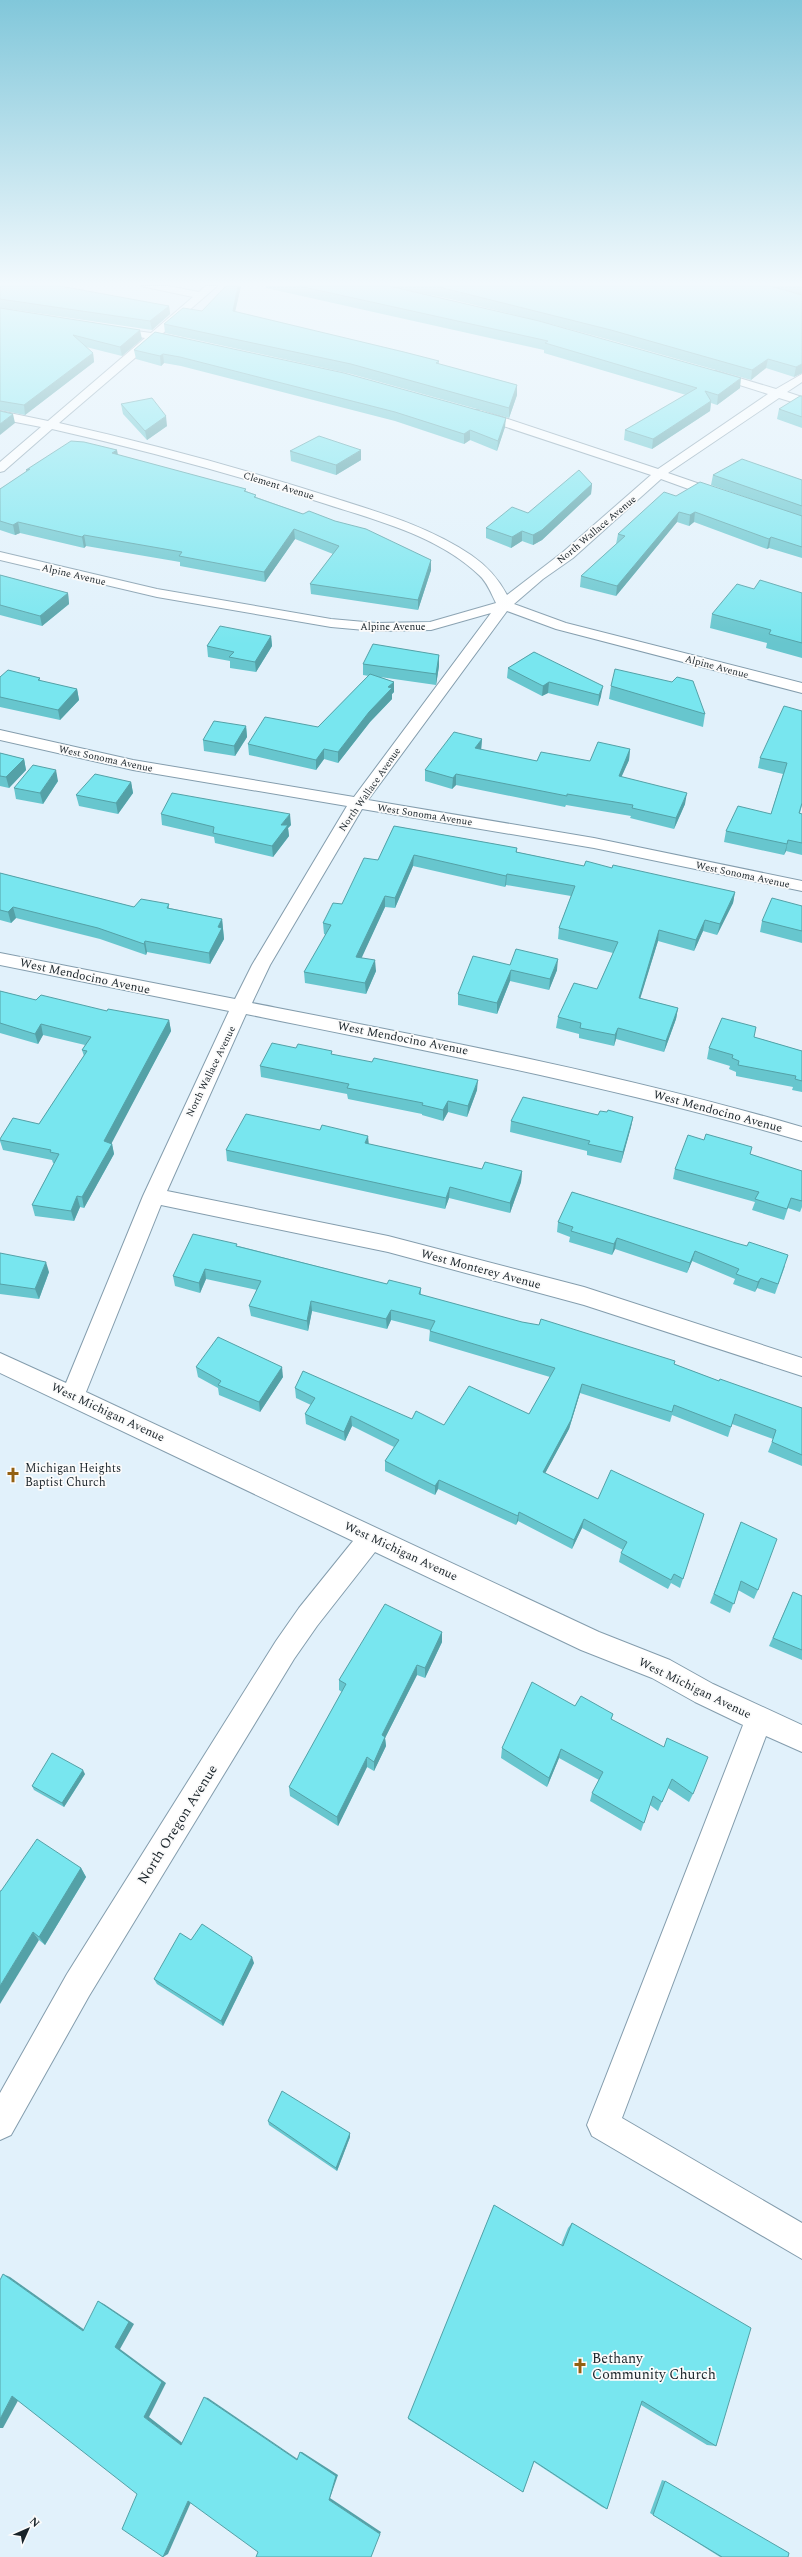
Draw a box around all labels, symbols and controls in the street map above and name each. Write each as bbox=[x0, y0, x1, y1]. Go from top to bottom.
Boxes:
street label: Clement Avenue bbox=[241, 468, 316, 504]
street label: North Wallace Avenue bbox=[553, 492, 640, 568]
street label: Alpine Avenue bbox=[40, 560, 108, 590]
street label: Alpine Avenue bbox=[360, 619, 426, 635]
street label: Alpine Avenue bbox=[683, 651, 751, 683]
street label: West Sonoma Avenue bbox=[57, 741, 154, 777]
street label: North Wallace Avenue bbox=[335, 744, 405, 835]
street label: West Sonoma Avenue bbox=[376, 800, 474, 830]
street label: West Sonoma Avenue bbox=[694, 857, 791, 893]
street label: West Mendocino Avenue bbox=[18, 953, 152, 1000]
street label: West Mendocino Avenue bbox=[336, 1016, 470, 1061]
street label: North Wallace Avenue bbox=[182, 1023, 240, 1120]
street label: West Mendocino Avenue bbox=[651, 1085, 785, 1138]
street label: West Monterey Avenue bbox=[419, 1244, 543, 1295]
street label: West Michigan Avenue bbox=[48, 1378, 168, 1447]
place label: Michigan Heights Baptist Church bbox=[25, 1459, 121, 1492]
church icon: Michigan Heights Baptist Church bbox=[4, 1466, 22, 1484]
street label: West Michigan Avenue bbox=[341, 1517, 461, 1586]
street label: West Michigan Avenue bbox=[635, 1653, 754, 1724]
street label: North Oregon Avenue bbox=[132, 1760, 223, 1888]
place label: Bethany Community Church bbox=[592, 2348, 716, 2385]
church icon: Bethany Community Church bbox=[571, 2357, 589, 2375]
north arrow bbox=[8, 2509, 48, 2549]
text: N bbox=[26, 2513, 44, 2531]

